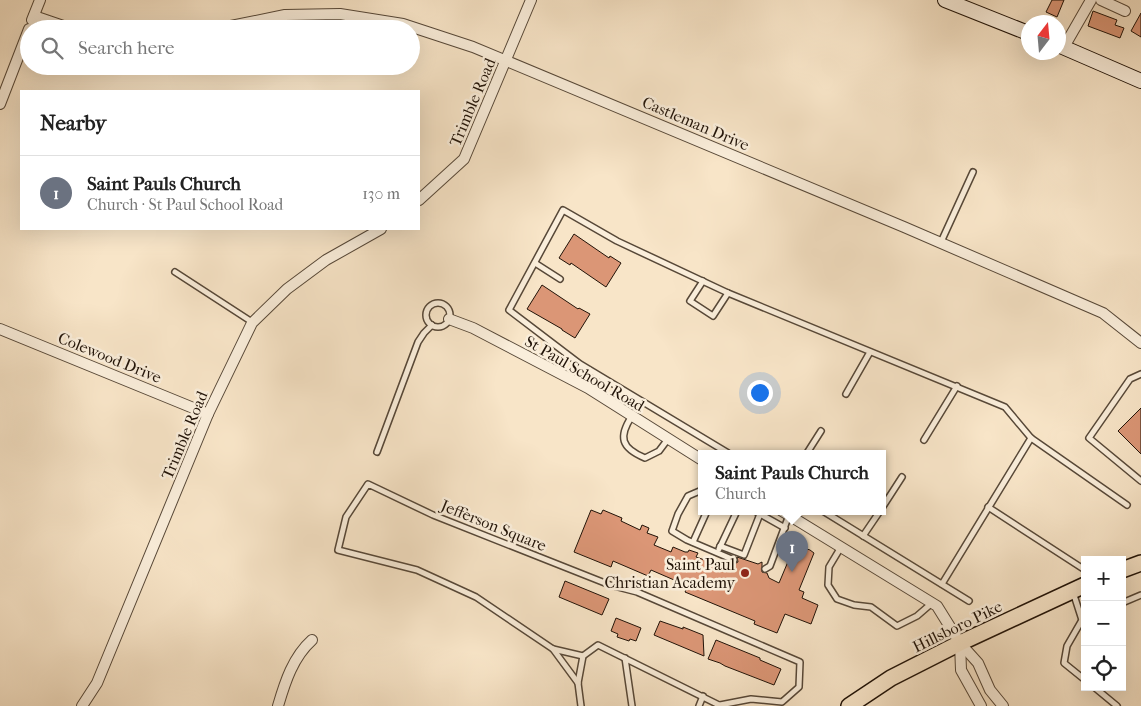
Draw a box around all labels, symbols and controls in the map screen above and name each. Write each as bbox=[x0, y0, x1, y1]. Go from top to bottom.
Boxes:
north arrow bbox=[1021, 15, 1066, 60]
search box bbox=[20, 20, 420, 75]
icon: search bbox=[38, 34, 66, 62]
text: Search here bbox=[78, 37, 174, 59]
street label: Trimble Road bbox=[445, 55, 500, 149]
street label: Castleman Drive bbox=[639, 92, 752, 155]
text: Nearby bbox=[40, 111, 106, 135]
text: Saint Pauls Church bbox=[87, 173, 241, 195]
text: 1 bbox=[53, 184, 59, 203]
text: 130 m bbox=[362, 184, 400, 203]
text: Church · St Paul School Road bbox=[87, 195, 283, 214]
street label: Colewood Drive bbox=[55, 328, 164, 387]
street label: St Paul School Road bbox=[522, 331, 648, 416]
your location bbox=[747, 380, 773, 406]
street label: Trimble Road bbox=[157, 388, 212, 482]
popup bbox=[698, 450, 886, 515]
text: Saint Pauls Church bbox=[715, 462, 869, 484]
text: Church bbox=[715, 484, 766, 503]
street label: Jefferson Square bbox=[436, 495, 549, 555]
pin: 1 bbox=[776, 531, 808, 572]
place label: Saint Paul Christian Academy bbox=[604, 555, 736, 592]
map controls bbox=[1081, 556, 1126, 691]
button: + bbox=[1081, 556, 1126, 601]
marker: Saint Paul Christian Academy bbox=[739, 567, 751, 579]
street label: Hillsboro Pike bbox=[909, 597, 1005, 656]
button: − bbox=[1081, 601, 1126, 646]
button: locate bbox=[1081, 646, 1126, 691]

